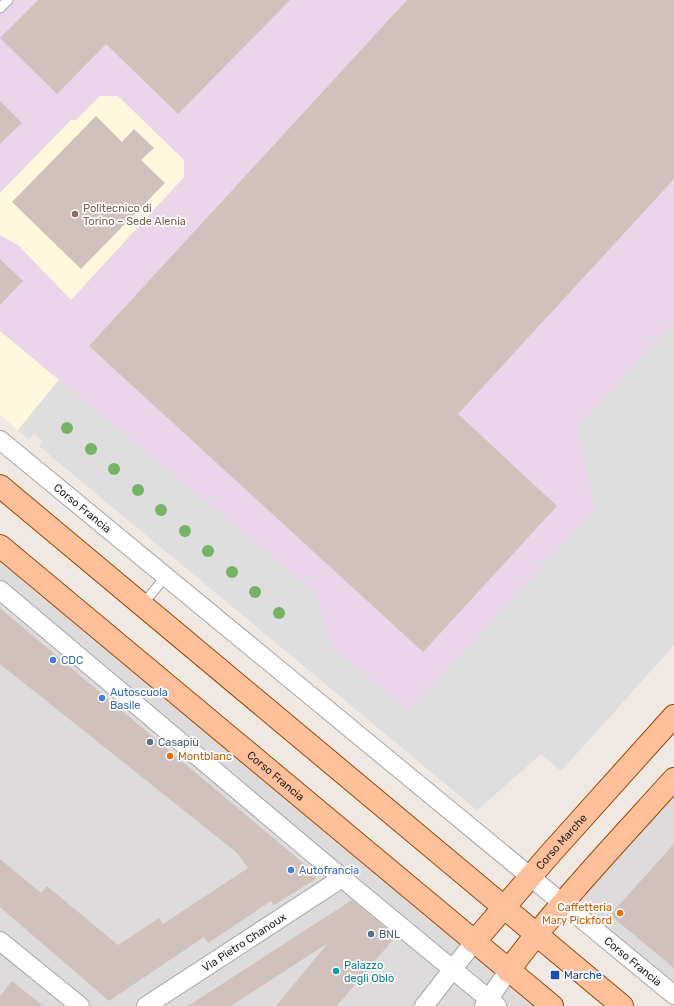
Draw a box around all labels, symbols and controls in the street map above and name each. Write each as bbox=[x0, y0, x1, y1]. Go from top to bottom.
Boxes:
place label: Politecnico di Torino – Sede Alenia bbox=[83, 202, 186, 228]
marker: Politecnico di Torino – Sede Alenia bbox=[70, 209, 80, 219]
street label: Corso Francia bbox=[51, 481, 114, 535]
place label: CDC bbox=[61, 654, 83, 667]
marker: CDC bbox=[48, 655, 58, 665]
place label: Autoscuola Basile bbox=[110, 686, 168, 712]
marker: Autoscuola Basile bbox=[97, 693, 107, 703]
place label: Casapiù bbox=[158, 736, 199, 749]
marker: Casapiù bbox=[145, 737, 155, 747]
street label: Corso Francia bbox=[245, 748, 307, 803]
place label: Montblanc bbox=[178, 750, 232, 763]
marker: Montblanc bbox=[165, 751, 175, 761]
street label: Corso Marche bbox=[533, 811, 590, 872]
place label: Autofrancia bbox=[299, 864, 359, 877]
marker: Autofrancia bbox=[286, 865, 296, 875]
place label: Caffetteria Mary Pickford bbox=[542, 901, 612, 927]
marker: Caffetteria Mary Pickford bbox=[615, 908, 625, 918]
street label: Via Pietro Chanoux bbox=[200, 910, 288, 974]
place label: BNL bbox=[379, 928, 400, 941]
marker: BNL bbox=[366, 929, 376, 939]
street label: Corso Francia bbox=[602, 934, 664, 989]
place label: Palazzo degli Oblò bbox=[344, 959, 394, 985]
marker: Palazzo degli Oblò bbox=[331, 966, 341, 976]
marker: Marche bbox=[549, 969, 561, 981]
place label: Marche bbox=[564, 969, 602, 982]

